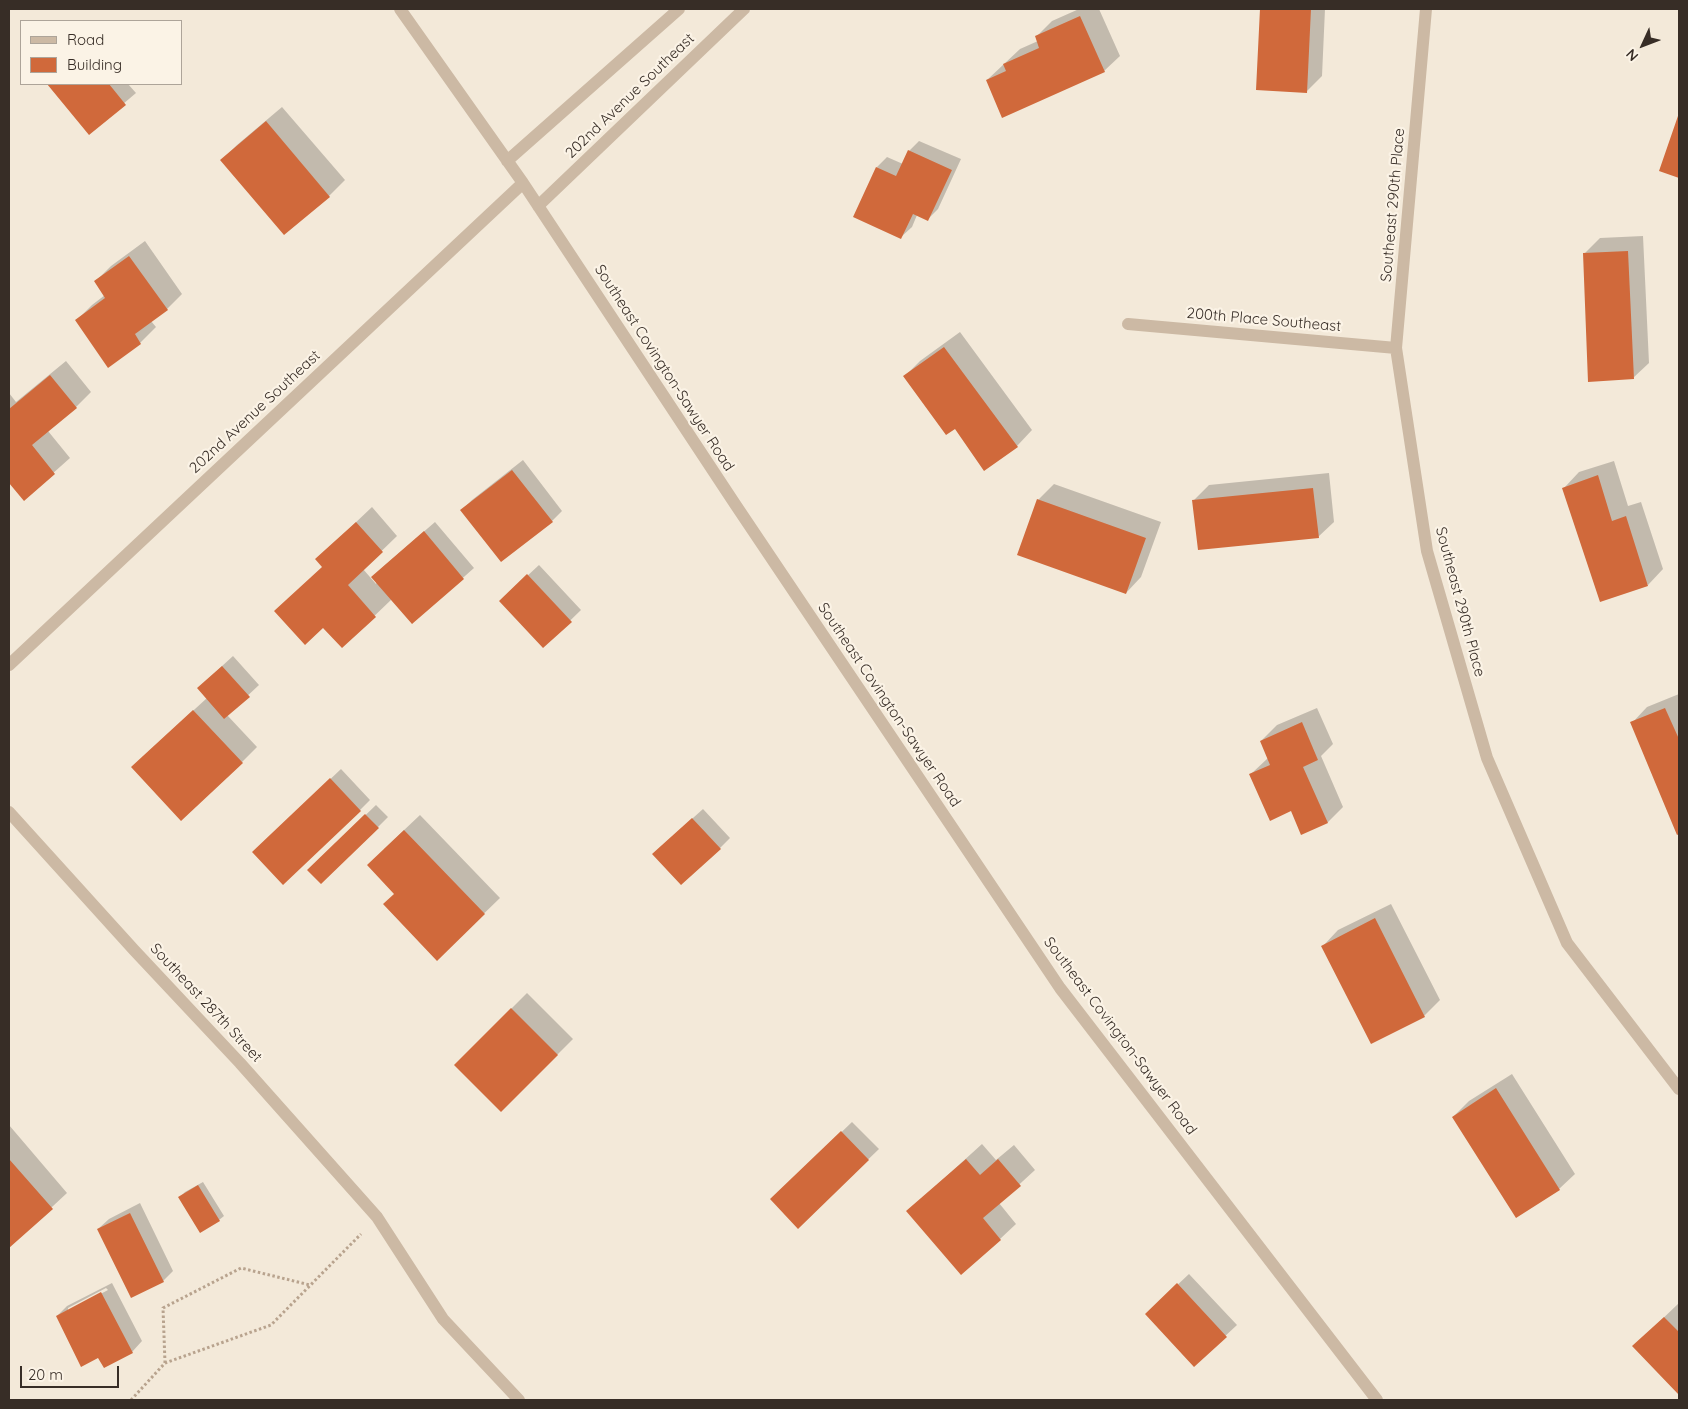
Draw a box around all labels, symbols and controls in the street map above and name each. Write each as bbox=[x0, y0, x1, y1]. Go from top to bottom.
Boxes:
legend bbox=[20, 20, 182, 85]
north arrow bbox=[1618, 20, 1668, 70]
text: Road bbox=[67, 30, 104, 49]
street label: 202nd Avenue Southeast bbox=[562, 30, 698, 162]
text: N bbox=[1622, 45, 1642, 65]
text: Building bbox=[67, 55, 122, 74]
street label: Southeast 290th Place bbox=[1377, 127, 1409, 283]
street label: Southeast Covington-Sawyer Road bbox=[590, 261, 738, 475]
street label: 200th Place Southeast bbox=[1186, 304, 1342, 336]
street label: 202nd Avenue Southeast bbox=[186, 347, 324, 477]
street label: Southeast 290th Place bbox=[1431, 525, 1489, 679]
street label: Southeast Covington-Sawyer Road bbox=[814, 599, 964, 811]
street label: Southeast Covington-Sawyer Road bbox=[1040, 934, 1200, 1138]
street label: Southeast 287th Street bbox=[146, 940, 266, 1066]
scale bar bbox=[22, 1356, 121, 1388]
text: 20 m bbox=[28, 1365, 63, 1384]

